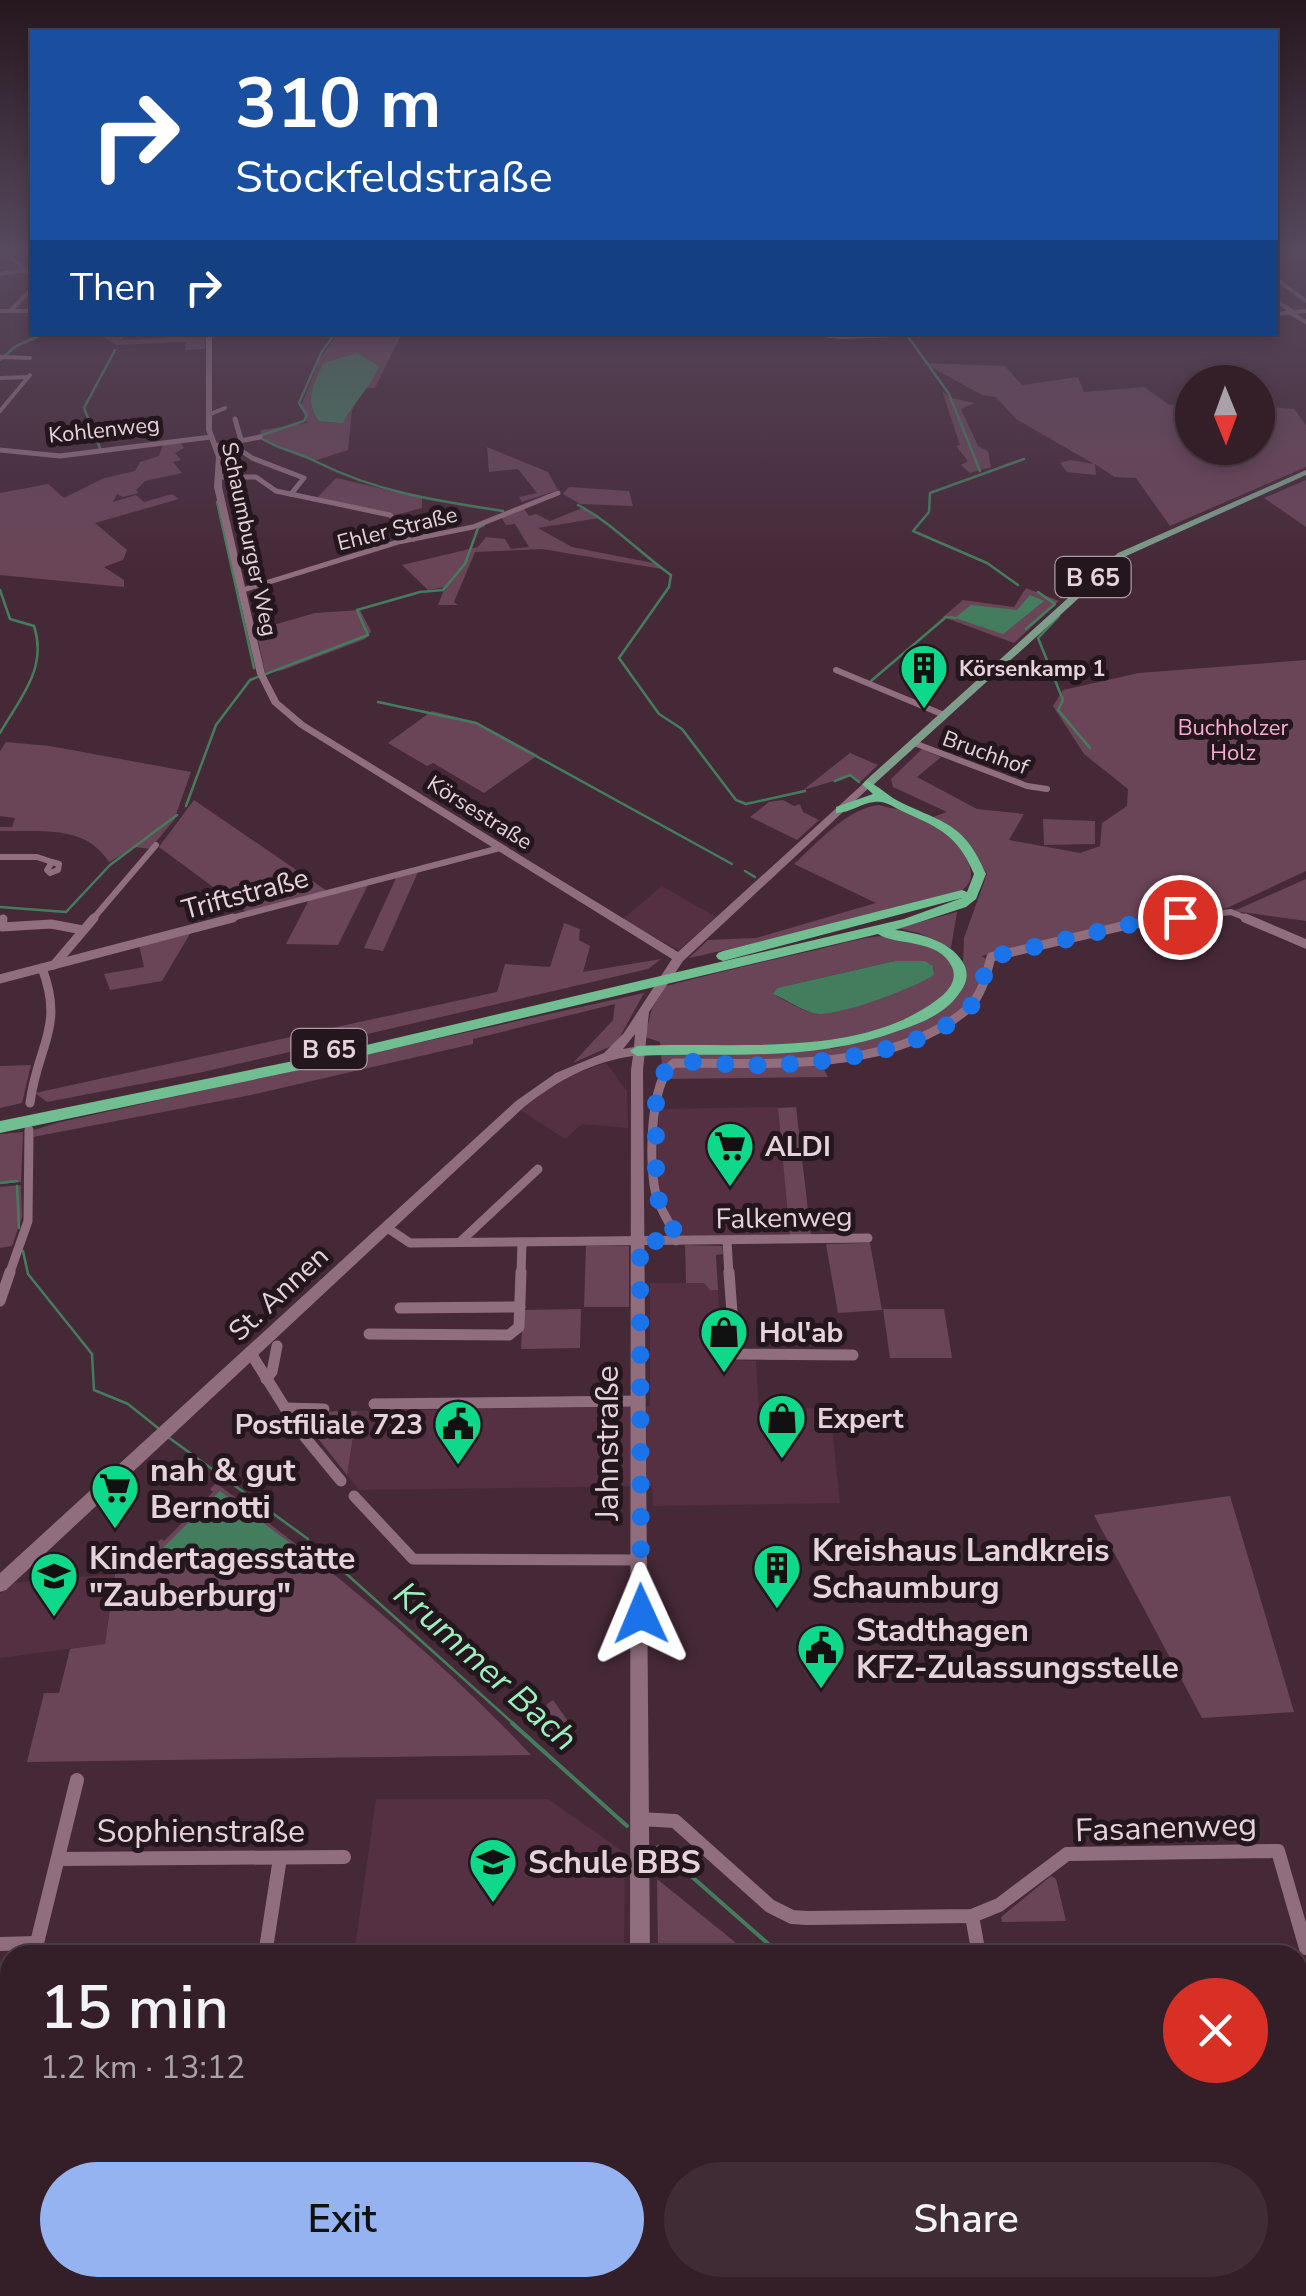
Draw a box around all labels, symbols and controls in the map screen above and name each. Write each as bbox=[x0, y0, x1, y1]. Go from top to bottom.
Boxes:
text: 310 m bbox=[235, 56, 441, 152]
icon: right bbox=[70, 70, 200, 200]
text: Stockfeldstraße bbox=[235, 147, 553, 208]
icon: right bbox=[176, 260, 231, 315]
text: Then bbox=[70, 262, 156, 313]
north arrow bbox=[1175, 365, 1275, 465]
map controls bbox=[1175, 365, 1275, 465]
street label: Kohlenweg bbox=[47, 409, 161, 451]
street label: Schaumburger Weg bbox=[214, 439, 284, 639]
street label: Ehler Straße bbox=[334, 500, 460, 558]
road number: B 65 bbox=[1056, 557, 1130, 597]
building icon: Körsenkamp 1 bbox=[898, 642, 950, 710]
place label: Körsenkamp 1 bbox=[959, 654, 1105, 684]
park label: Buchholzer Holz bbox=[1178, 713, 1288, 768]
street label: Bruchhof bbox=[938, 724, 1034, 783]
street label: Körsestraße bbox=[421, 769, 538, 857]
street label: Triftstraße bbox=[178, 859, 313, 929]
pin bbox=[1138, 875, 1223, 960]
icon: arrive bbox=[1153, 890, 1208, 945]
road number: B 65 bbox=[292, 1029, 366, 1069]
supermarket icon: ALDI bbox=[704, 1120, 756, 1188]
place label: ALDI bbox=[765, 1128, 831, 1166]
street label: Falkenweg bbox=[715, 1198, 853, 1238]
street label: St. Annen bbox=[220, 1238, 337, 1350]
shop icon: Hol'ab bbox=[698, 1306, 750, 1374]
place label: Hol'ab bbox=[759, 1314, 843, 1352]
street label: Jahnstraße bbox=[586, 1365, 629, 1522]
shop icon: Expert bbox=[756, 1392, 808, 1460]
public building icon: Postfiliale 723 bbox=[432, 1398, 484, 1466]
place label: Expert bbox=[817, 1400, 904, 1438]
place label: Postfiliale 723 bbox=[235, 1406, 423, 1444]
place label: nah & gut Bernotti bbox=[150, 1449, 296, 1529]
supermarket icon: nah & gut Bernotti bbox=[89, 1462, 141, 1530]
place label: Kreishaus Landkreis Schaumburg bbox=[812, 1529, 1110, 1609]
place label: Kindertagesstätte "Zauberburg" bbox=[89, 1537, 355, 1617]
building icon: Kreishaus Landkreis Schaumburg bbox=[751, 1542, 803, 1610]
school or university icon: Kindertagesstätte "Zauberburg" bbox=[28, 1550, 80, 1618]
position arrow bbox=[589, 1562, 693, 1666]
water label: Krummer Bach bbox=[384, 1571, 588, 1762]
place label: Stadthagen KFZ-Zulassungsstelle bbox=[856, 1609, 1179, 1689]
public building icon: Stadthagen KFZ-Zulassungsstelle bbox=[795, 1622, 847, 1690]
street label: Fasanenweg bbox=[1074, 1803, 1258, 1852]
street label: Sophienstraße bbox=[97, 1810, 305, 1853]
school or university icon: Schule BBS bbox=[467, 1836, 519, 1904]
place label: Schule BBS bbox=[528, 1841, 701, 1884]
text: 15 min bbox=[40, 1967, 229, 2049]
button: close bbox=[1163, 1978, 1268, 2083]
text: 1.2 km · 13:12 bbox=[40, 2046, 245, 2089]
button: Exit bbox=[40, 2162, 644, 2277]
button: Share bbox=[664, 2162, 1268, 2277]

